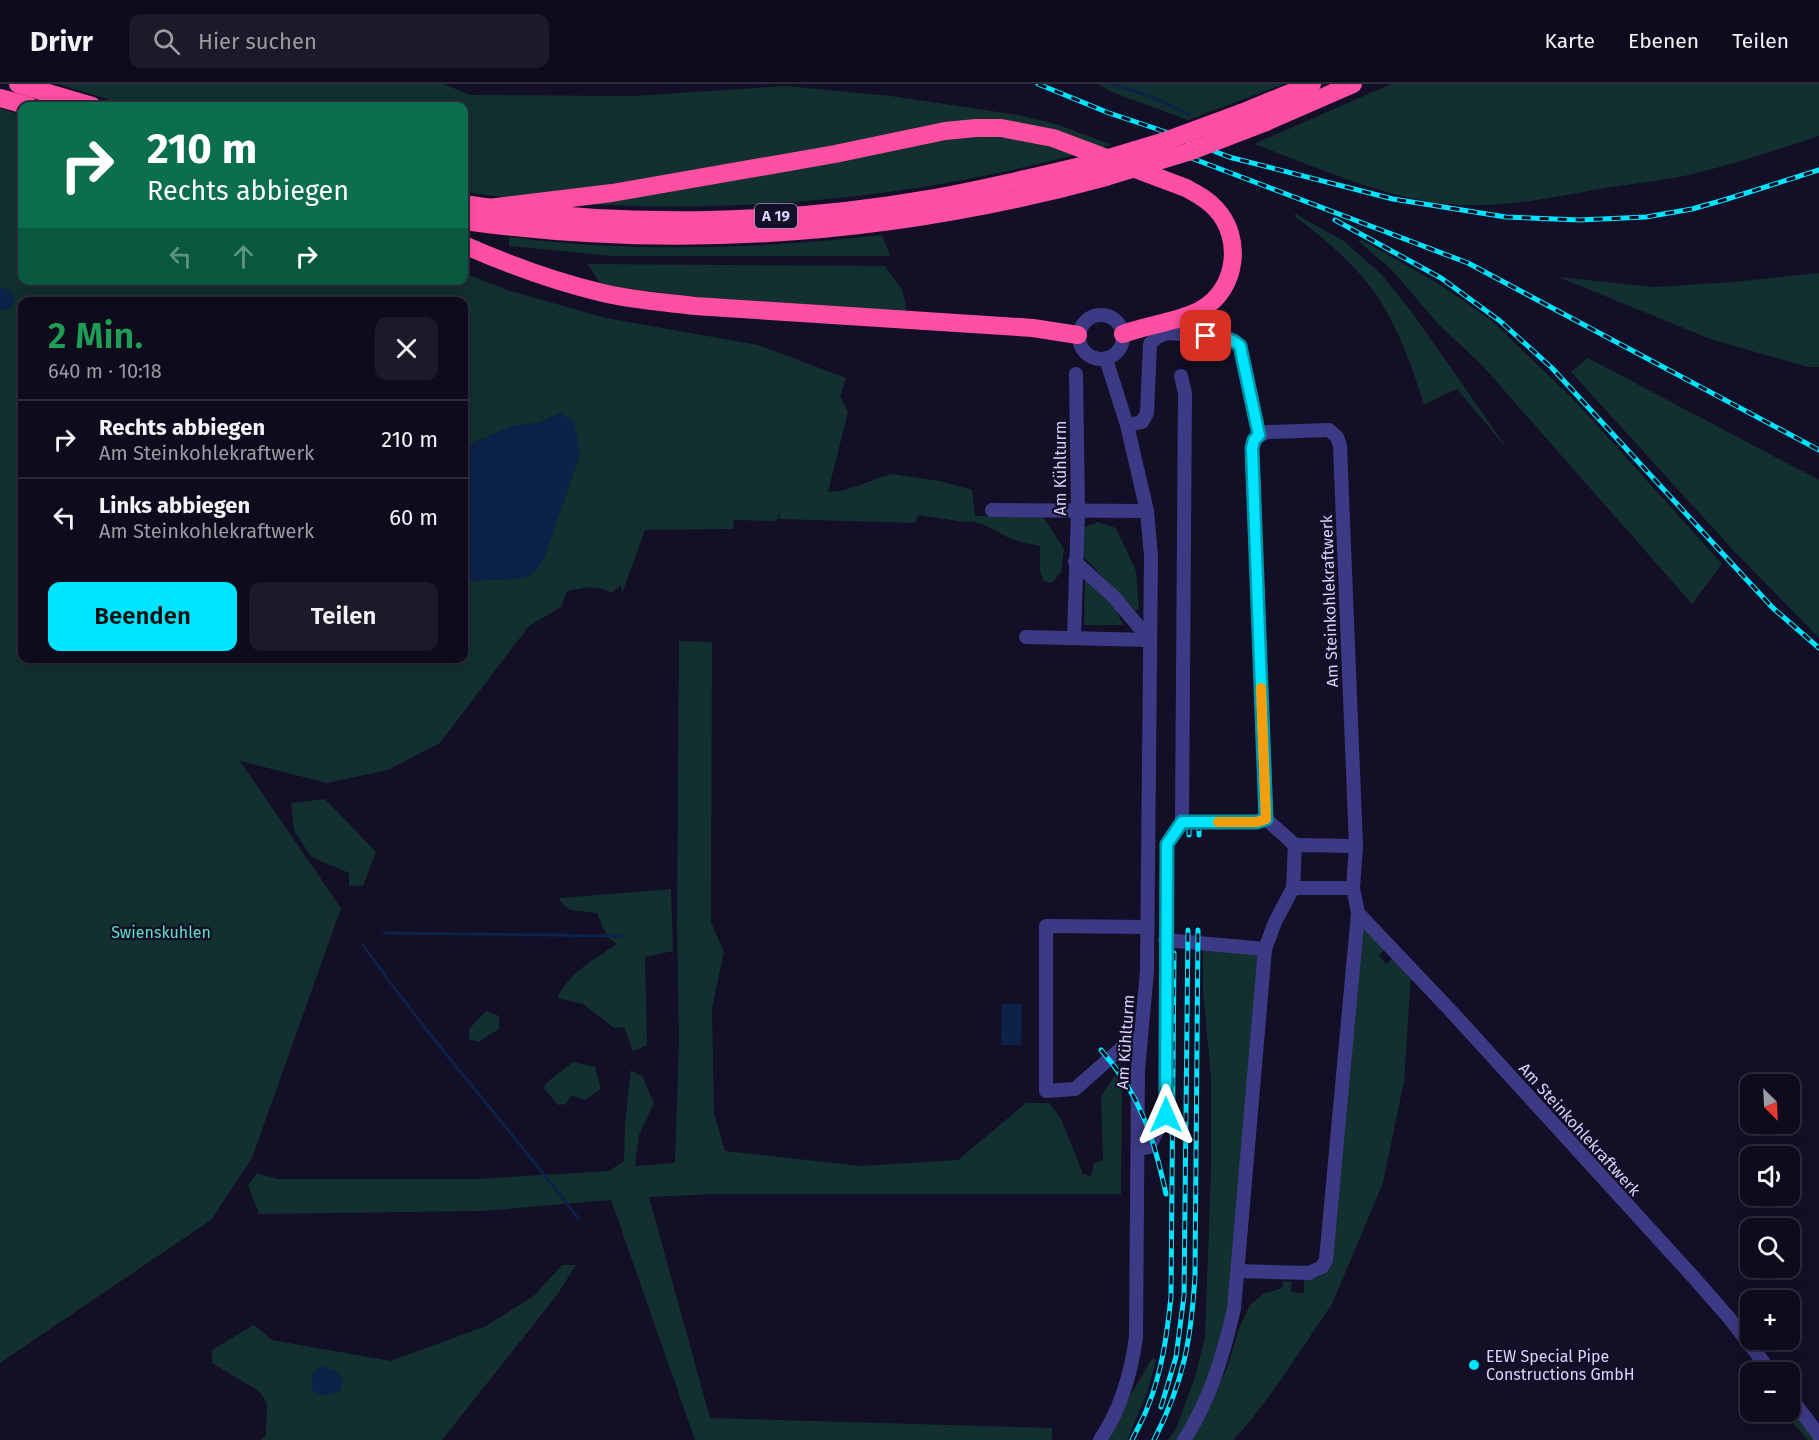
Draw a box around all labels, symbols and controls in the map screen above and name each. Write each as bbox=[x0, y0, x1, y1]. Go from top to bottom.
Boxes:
search box bbox=[129, 14, 549, 68]
text: Drivr bbox=[30, 25, 93, 58]
icon: search bbox=[150, 25, 183, 58]
text: Hier suchen bbox=[198, 28, 317, 55]
text: Karte bbox=[1544, 28, 1595, 54]
text: Ebenen bbox=[1628, 28, 1699, 54]
text: Teilen bbox=[1732, 28, 1789, 54]
text: 210 m bbox=[147, 124, 257, 174]
icon: right bbox=[48, 126, 126, 204]
text: Rechts abbiegen bbox=[147, 175, 349, 207]
road number: A 19 bbox=[755, 204, 797, 228]
icon: left bbox=[164, 240, 197, 273]
icon: ahead bbox=[227, 240, 260, 273]
icon: right bbox=[290, 240, 323, 273]
pin bbox=[1180, 310, 1231, 361]
text: 2 Min. bbox=[48, 314, 143, 358]
button: close bbox=[375, 317, 438, 380]
icon: arrive bbox=[1189, 319, 1222, 352]
text: 640 m · 10:18 bbox=[48, 359, 162, 383]
text: Rechts abbiegen bbox=[99, 414, 265, 441]
street label: Am Kühlturm bbox=[1051, 421, 1070, 515]
icon: right bbox=[48, 423, 81, 456]
text: 210 m bbox=[381, 426, 438, 453]
text: Am Steinkohlekraftwerk bbox=[99, 441, 314, 465]
text: Links abbiegen bbox=[99, 492, 250, 519]
icon: left bbox=[48, 501, 81, 534]
text: 60 m bbox=[389, 504, 438, 531]
street label: Am Steinkohlekraftwerk bbox=[1317, 514, 1342, 687]
text: Am Steinkohlekraftwerk bbox=[99, 519, 314, 543]
button: Beenden bbox=[48, 582, 237, 651]
button: Teilen bbox=[249, 582, 438, 651]
park label: Swienskuhlen bbox=[111, 923, 211, 942]
street label: Am Kühlturm bbox=[1113, 994, 1138, 1090]
street label: Am Steinkohlekraftwerk bbox=[1515, 1059, 1645, 1200]
north arrow bbox=[1740, 1074, 1800, 1134]
map controls bbox=[1740, 1074, 1800, 1422]
position arrow bbox=[1134, 1083, 1198, 1147]
button: sound bbox=[1740, 1146, 1800, 1206]
button: search bbox=[1740, 1218, 1800, 1278]
button: + bbox=[1740, 1290, 1800, 1350]
place label: EEW Special Pipe Constructions GmbH bbox=[1486, 1347, 1635, 1384]
marker: EEW Special Pipe Constructions GmbH bbox=[1467, 1358, 1481, 1372]
button: − bbox=[1740, 1362, 1800, 1422]

